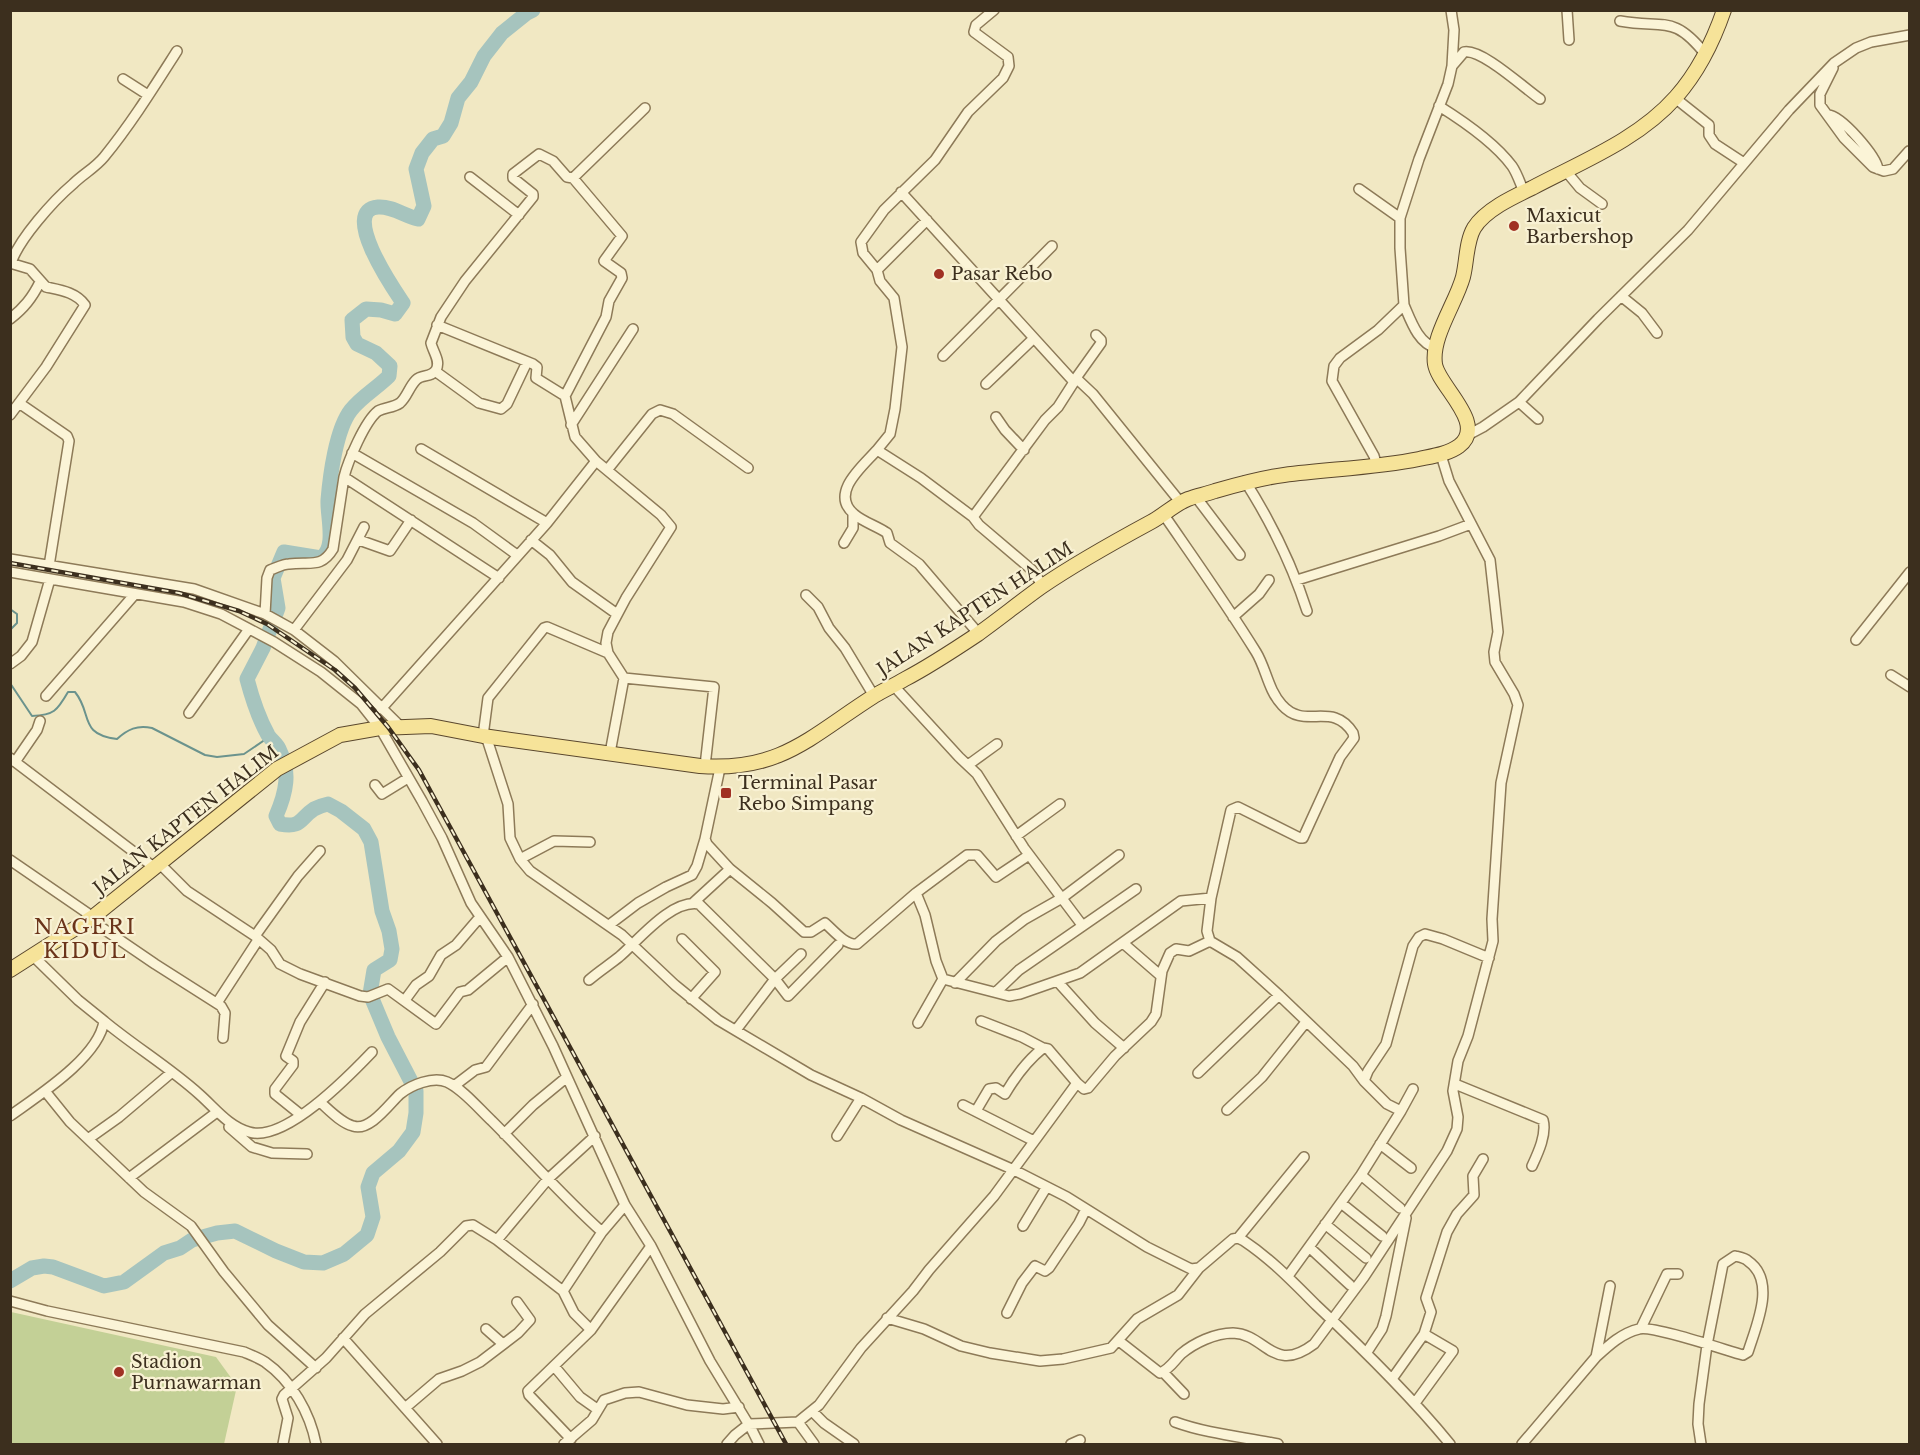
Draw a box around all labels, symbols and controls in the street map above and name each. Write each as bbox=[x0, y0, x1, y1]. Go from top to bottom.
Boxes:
place label: Maxicut Barbershop bbox=[1526, 205, 1634, 248]
marker: Maxicut Barbershop bbox=[1507, 219, 1521, 233]
place label: Pasar Rebo bbox=[951, 263, 1052, 285]
marker: Pasar Rebo bbox=[932, 267, 946, 281]
street label: JALAN KAPTEN HALIM bbox=[871, 537, 1077, 682]
street label: JALAN KAPTEN HALIM bbox=[87, 741, 283, 900]
place label: Terminal Pasar Rebo Simpang bbox=[738, 772, 878, 815]
marker: Terminal Pasar Rebo Simpang bbox=[719, 786, 733, 800]
district label: NAGERI KIDUL bbox=[34, 914, 136, 964]
place label: Stadion Purnawarman bbox=[131, 1351, 261, 1394]
marker: Stadion Purnawarman bbox=[112, 1365, 126, 1379]

